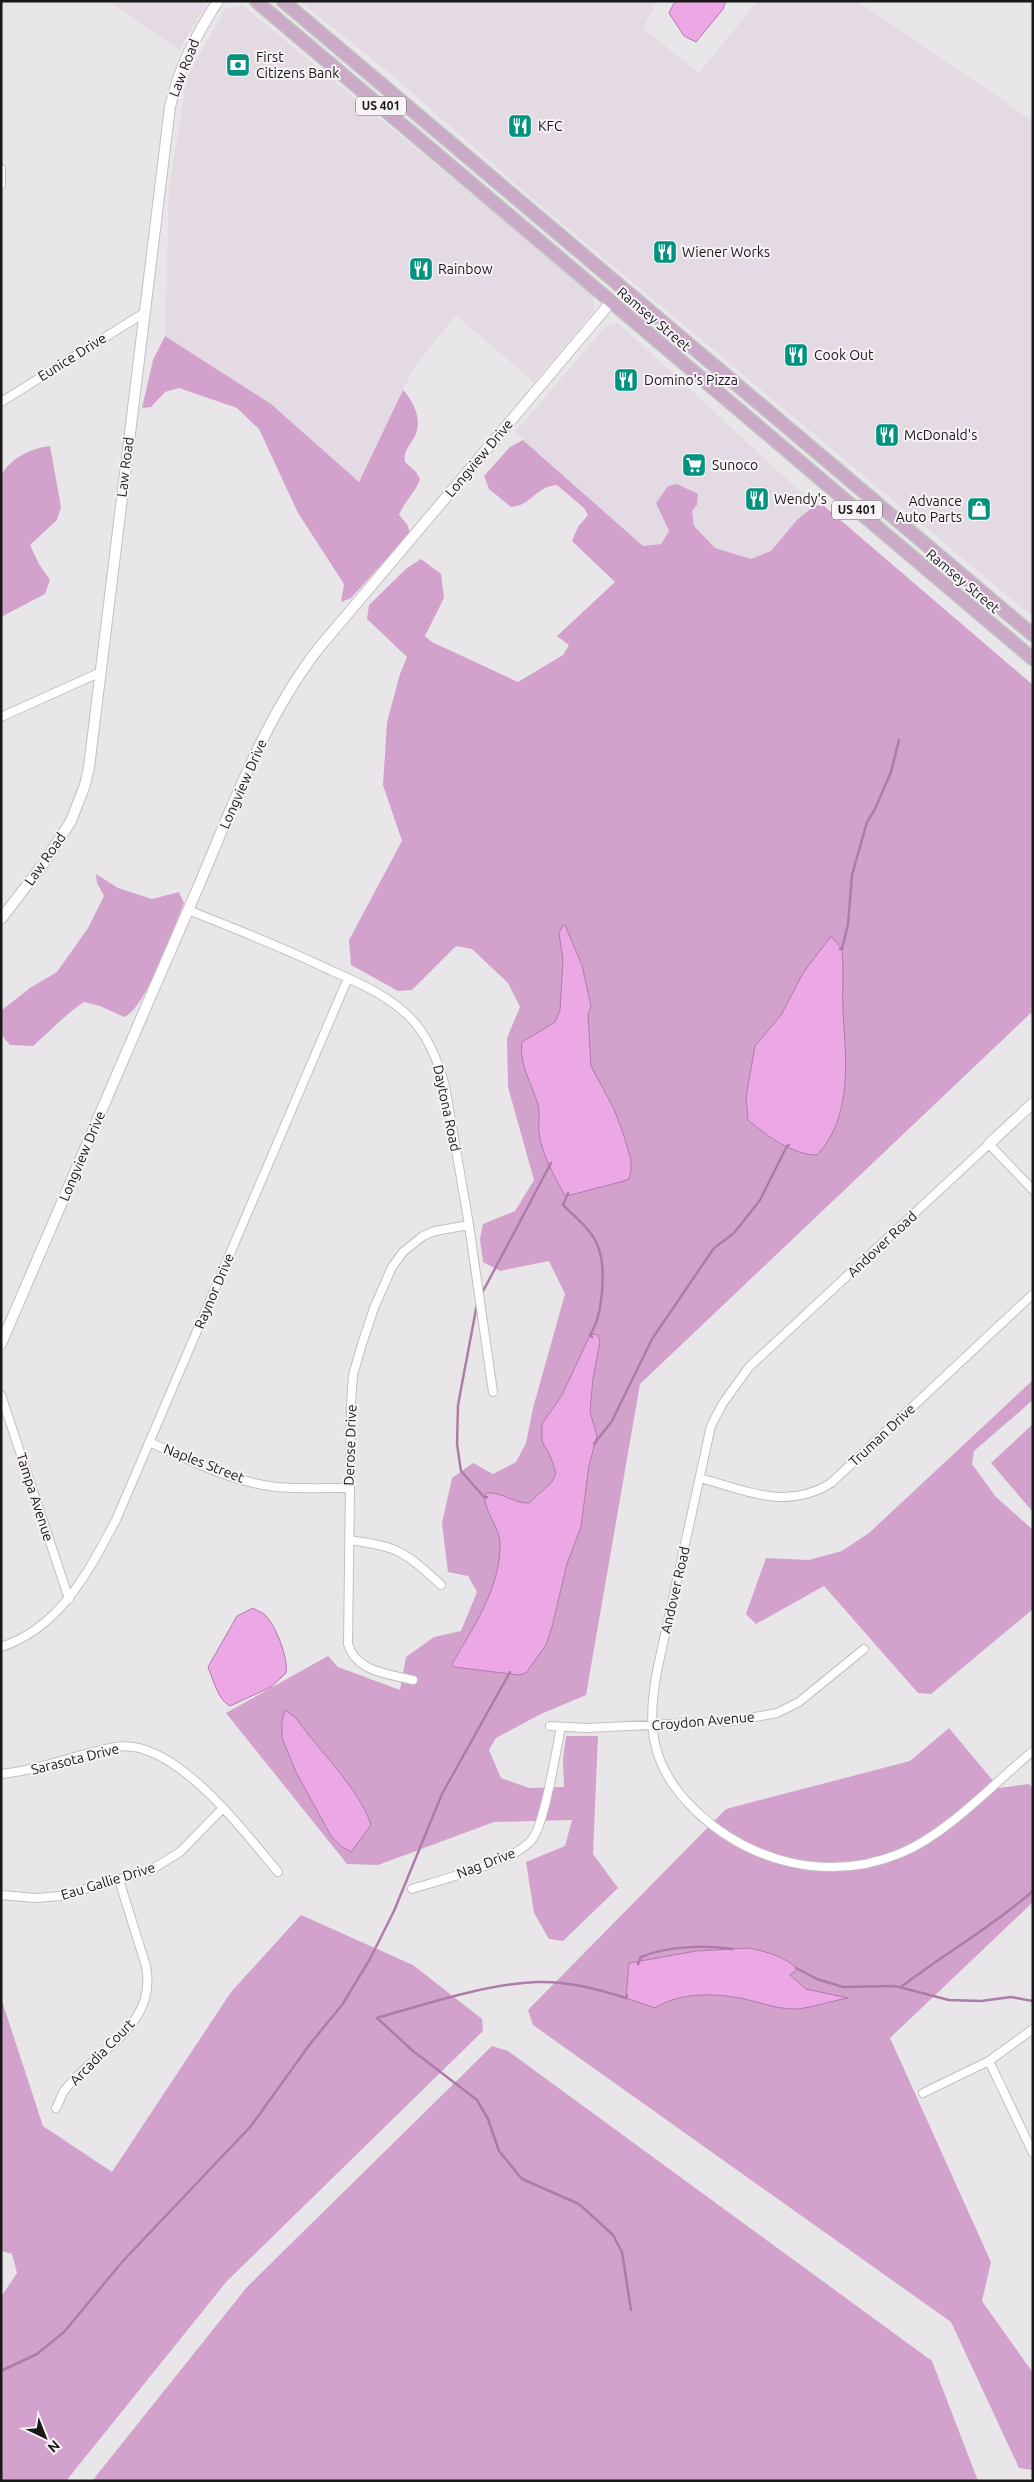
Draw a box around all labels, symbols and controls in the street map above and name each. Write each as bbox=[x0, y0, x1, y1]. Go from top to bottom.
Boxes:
street label: Law Road bbox=[166, 37, 202, 99]
place label: First Citizens Bank bbox=[256, 49, 339, 81]
bank icon: First Citizens Bank bbox=[225, 52, 251, 78]
road number: US 401 bbox=[356, 96, 406, 115]
restaurant icon: KFC bbox=[507, 113, 533, 139]
place label: KFC bbox=[538, 118, 563, 134]
restaurant icon: Wiener Works bbox=[652, 239, 678, 265]
place label: Wiener Works bbox=[682, 244, 770, 260]
restaurant icon: Rainbow bbox=[408, 256, 434, 282]
place label: Rainbow bbox=[438, 261, 493, 277]
street label: Ramsey Street bbox=[614, 284, 694, 355]
street label: Eunice Drive bbox=[35, 330, 109, 384]
restaurant icon: Cook Out bbox=[783, 342, 809, 368]
place label: Cook Out bbox=[814, 347, 874, 363]
restaurant icon: Domino's Pizza bbox=[613, 367, 639, 393]
place label: Domino's Pizza bbox=[644, 372, 738, 388]
street label: Longview Drive bbox=[442, 416, 516, 500]
restaurant icon: McDonald's bbox=[874, 422, 900, 448]
place label: McDonald's bbox=[904, 427, 977, 443]
street label: Law Road bbox=[113, 436, 137, 498]
supermarket icon: Sunoco bbox=[681, 452, 707, 478]
place label: Sunoco bbox=[712, 457, 758, 473]
restaurant icon: Wendy's bbox=[744, 486, 770, 512]
place label: Wendy's bbox=[774, 491, 827, 507]
place label: Advance Auto Parts bbox=[896, 493, 962, 525]
shop icon: Advance Auto Parts bbox=[966, 496, 992, 522]
road number: US 401 bbox=[832, 500, 882, 520]
street label: Ramsey Street bbox=[923, 546, 1003, 617]
street label: Longview Drive bbox=[216, 737, 270, 831]
street label: Law Road bbox=[21, 830, 69, 888]
street label: Daytona Road bbox=[430, 1063, 464, 1153]
street label: Longview Drive bbox=[56, 1108, 108, 1204]
street label: Andover Road bbox=[844, 1208, 920, 1280]
street label: Raynor Drive bbox=[191, 1251, 237, 1331]
street label: Truman Drive bbox=[846, 1400, 918, 1470]
street label: Derose Drive bbox=[341, 1404, 359, 1486]
street label: Naples Street bbox=[161, 1440, 247, 1486]
street label: Tampa Avenue bbox=[13, 1451, 57, 1543]
street label: Andover Road bbox=[657, 1545, 693, 1635]
street label: Croydon Avenue bbox=[651, 1709, 755, 1733]
street label: Sarasota Drive bbox=[29, 1740, 121, 1778]
street label: Nag Drive bbox=[454, 1845, 518, 1881]
street label: Eau Gallie Drive bbox=[59, 1859, 157, 1903]
street label: Arcadia Court bbox=[67, 2015, 138, 2088]
north arrow bbox=[20, 2412, 70, 2462]
text: N bbox=[45, 2437, 63, 2456]

